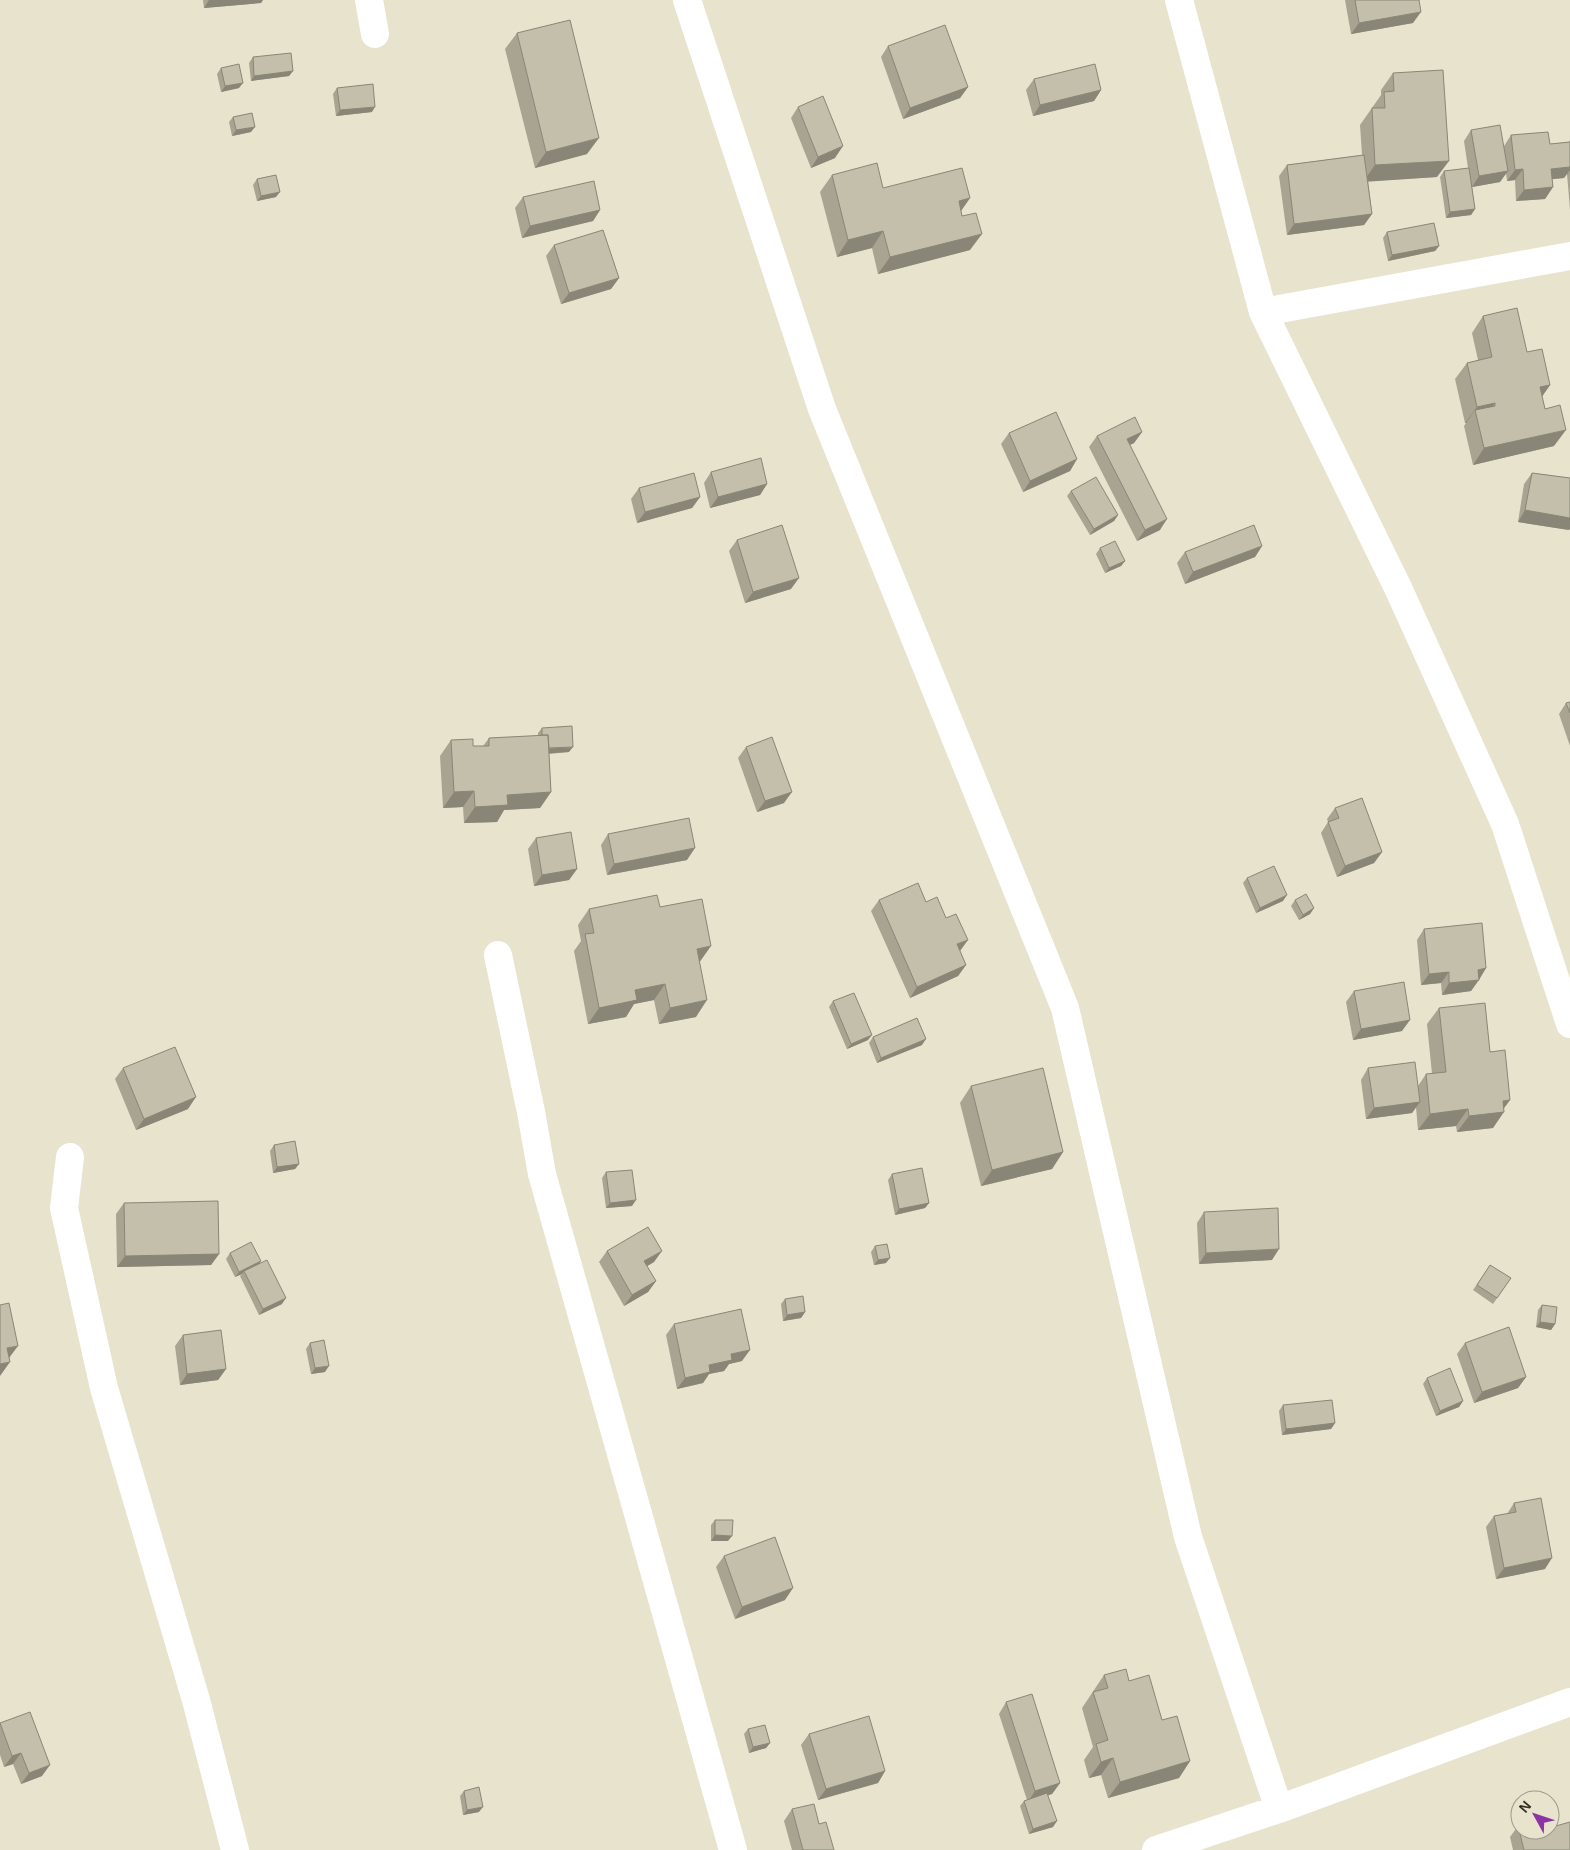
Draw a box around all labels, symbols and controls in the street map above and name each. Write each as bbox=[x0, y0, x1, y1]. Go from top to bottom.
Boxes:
north arrow bbox=[1510, 1790, 1560, 1840]
text: N bbox=[1516, 1798, 1534, 1816]

